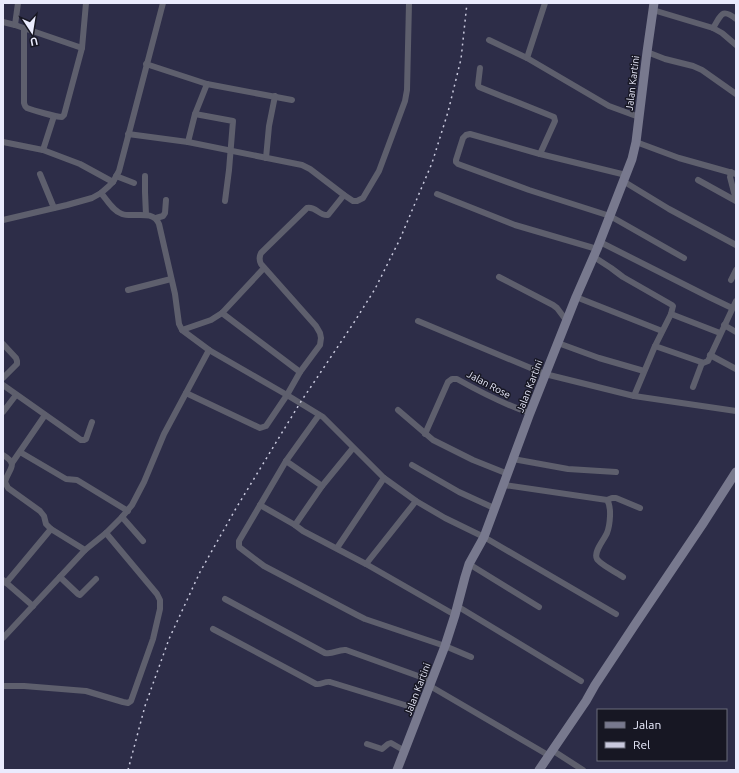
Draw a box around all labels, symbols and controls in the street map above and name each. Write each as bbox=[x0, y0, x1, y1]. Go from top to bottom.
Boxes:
north arrow bbox=[12, 12, 52, 52]
text: U bbox=[29, 35, 39, 48]
street label: Jalan Kartini bbox=[624, 55, 641, 111]
street label: Jalan Kartini bbox=[514, 358, 545, 414]
street label: Jalan Rose bbox=[465, 368, 512, 401]
street label: Jalan Kartini bbox=[402, 661, 433, 717]
legend bbox=[597, 709, 727, 761]
text: Jalan bbox=[633, 718, 661, 731]
text: Rel bbox=[633, 738, 650, 751]

